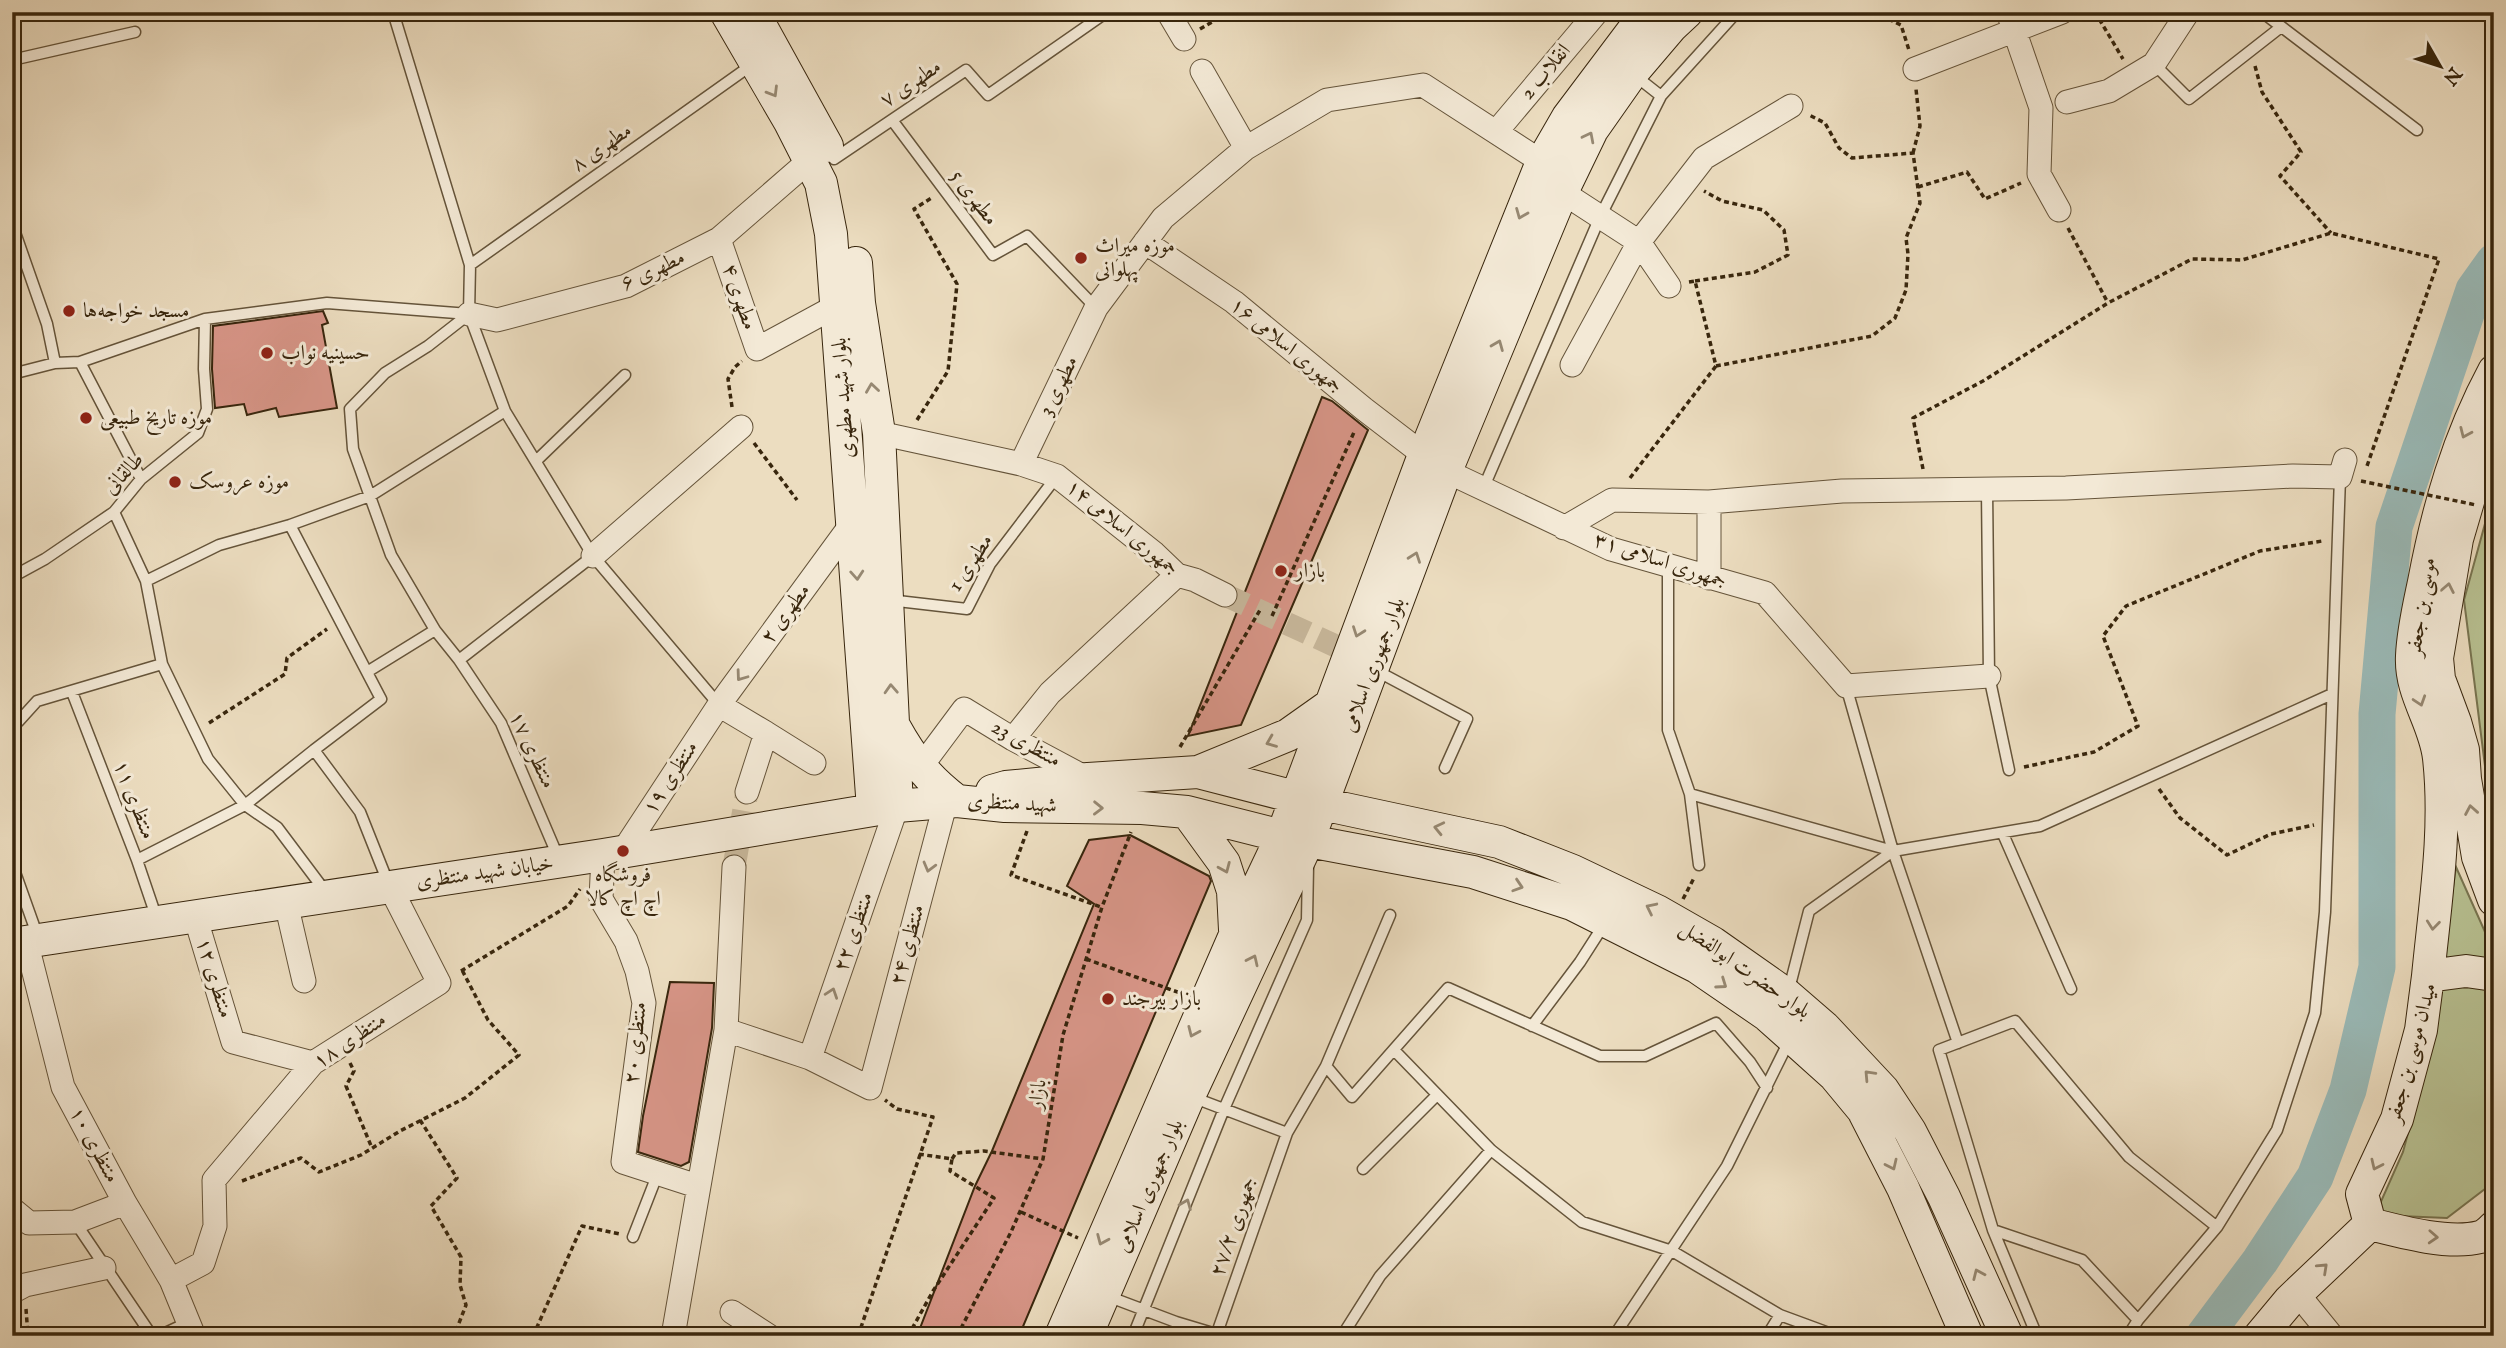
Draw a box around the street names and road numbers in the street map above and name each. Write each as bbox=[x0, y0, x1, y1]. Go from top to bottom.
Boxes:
street label: انقلاب 2 bbox=[1515, 38, 1577, 106]
street label: مطهری ۷ bbox=[875, 54, 947, 114]
street label: مطهری ۸ bbox=[566, 117, 638, 179]
street label: مطهری 5 bbox=[944, 165, 1004, 231]
street label: مطهری ۶ bbox=[616, 244, 690, 298]
street label: مطهری ۴ bbox=[715, 260, 763, 334]
street label: جمهوری اسلامی ۱۶ bbox=[1224, 292, 1348, 400]
street label: بلوار شهید مطهری bbox=[826, 337, 862, 459]
street label: مطهری 3 bbox=[1033, 351, 1085, 421]
street label: طالقانی bbox=[98, 447, 150, 501]
street label: جمهوری اسلامی ۱۴ bbox=[1060, 474, 1184, 582]
street label: جمهوری اسلامی ۳۱ bbox=[1590, 527, 1730, 595]
street label: مطهری 1 bbox=[942, 529, 1000, 597]
street label: موسی بن جعفر bbox=[2401, 556, 2443, 660]
street label: مطهری ۲ bbox=[755, 579, 817, 649]
street label: بلوار جمهوری اسلامی bbox=[1336, 594, 1412, 736]
street label: منتظری ۱۷ bbox=[502, 707, 562, 793]
street label: منتظری 23 bbox=[986, 714, 1066, 774]
street label: منتظری ۱۹ bbox=[637, 736, 705, 820]
street label: منتظری ۱۱ bbox=[107, 757, 161, 843]
street label: شهید منتظری bbox=[966, 788, 1058, 820]
street label: خیابان شهید منتظری bbox=[414, 850, 556, 896]
street label: منتظری ۲۲ bbox=[828, 889, 880, 975]
street label: منتظری ۲۴ bbox=[884, 902, 932, 988]
street label: بلوار حضرت ابوالفضل bbox=[1674, 915, 1816, 1025]
street label: منتظری ۱۲ bbox=[189, 935, 239, 1021]
street label: میدان موسی بن جعفر bbox=[2380, 980, 2444, 1128]
street label: منتظری ۲۰ bbox=[618, 1001, 654, 1085]
street label: منتظری ۱۸ bbox=[308, 1007, 392, 1075]
street label: بازار bbox=[1022, 1077, 1054, 1113]
street label: منتظری ۱۰ bbox=[63, 1102, 125, 1188]
street label: بلوار جمهوری اسلامی bbox=[1110, 1115, 1190, 1257]
street label: جمهوری ۲۷/۲ bbox=[1204, 1174, 1264, 1280]

